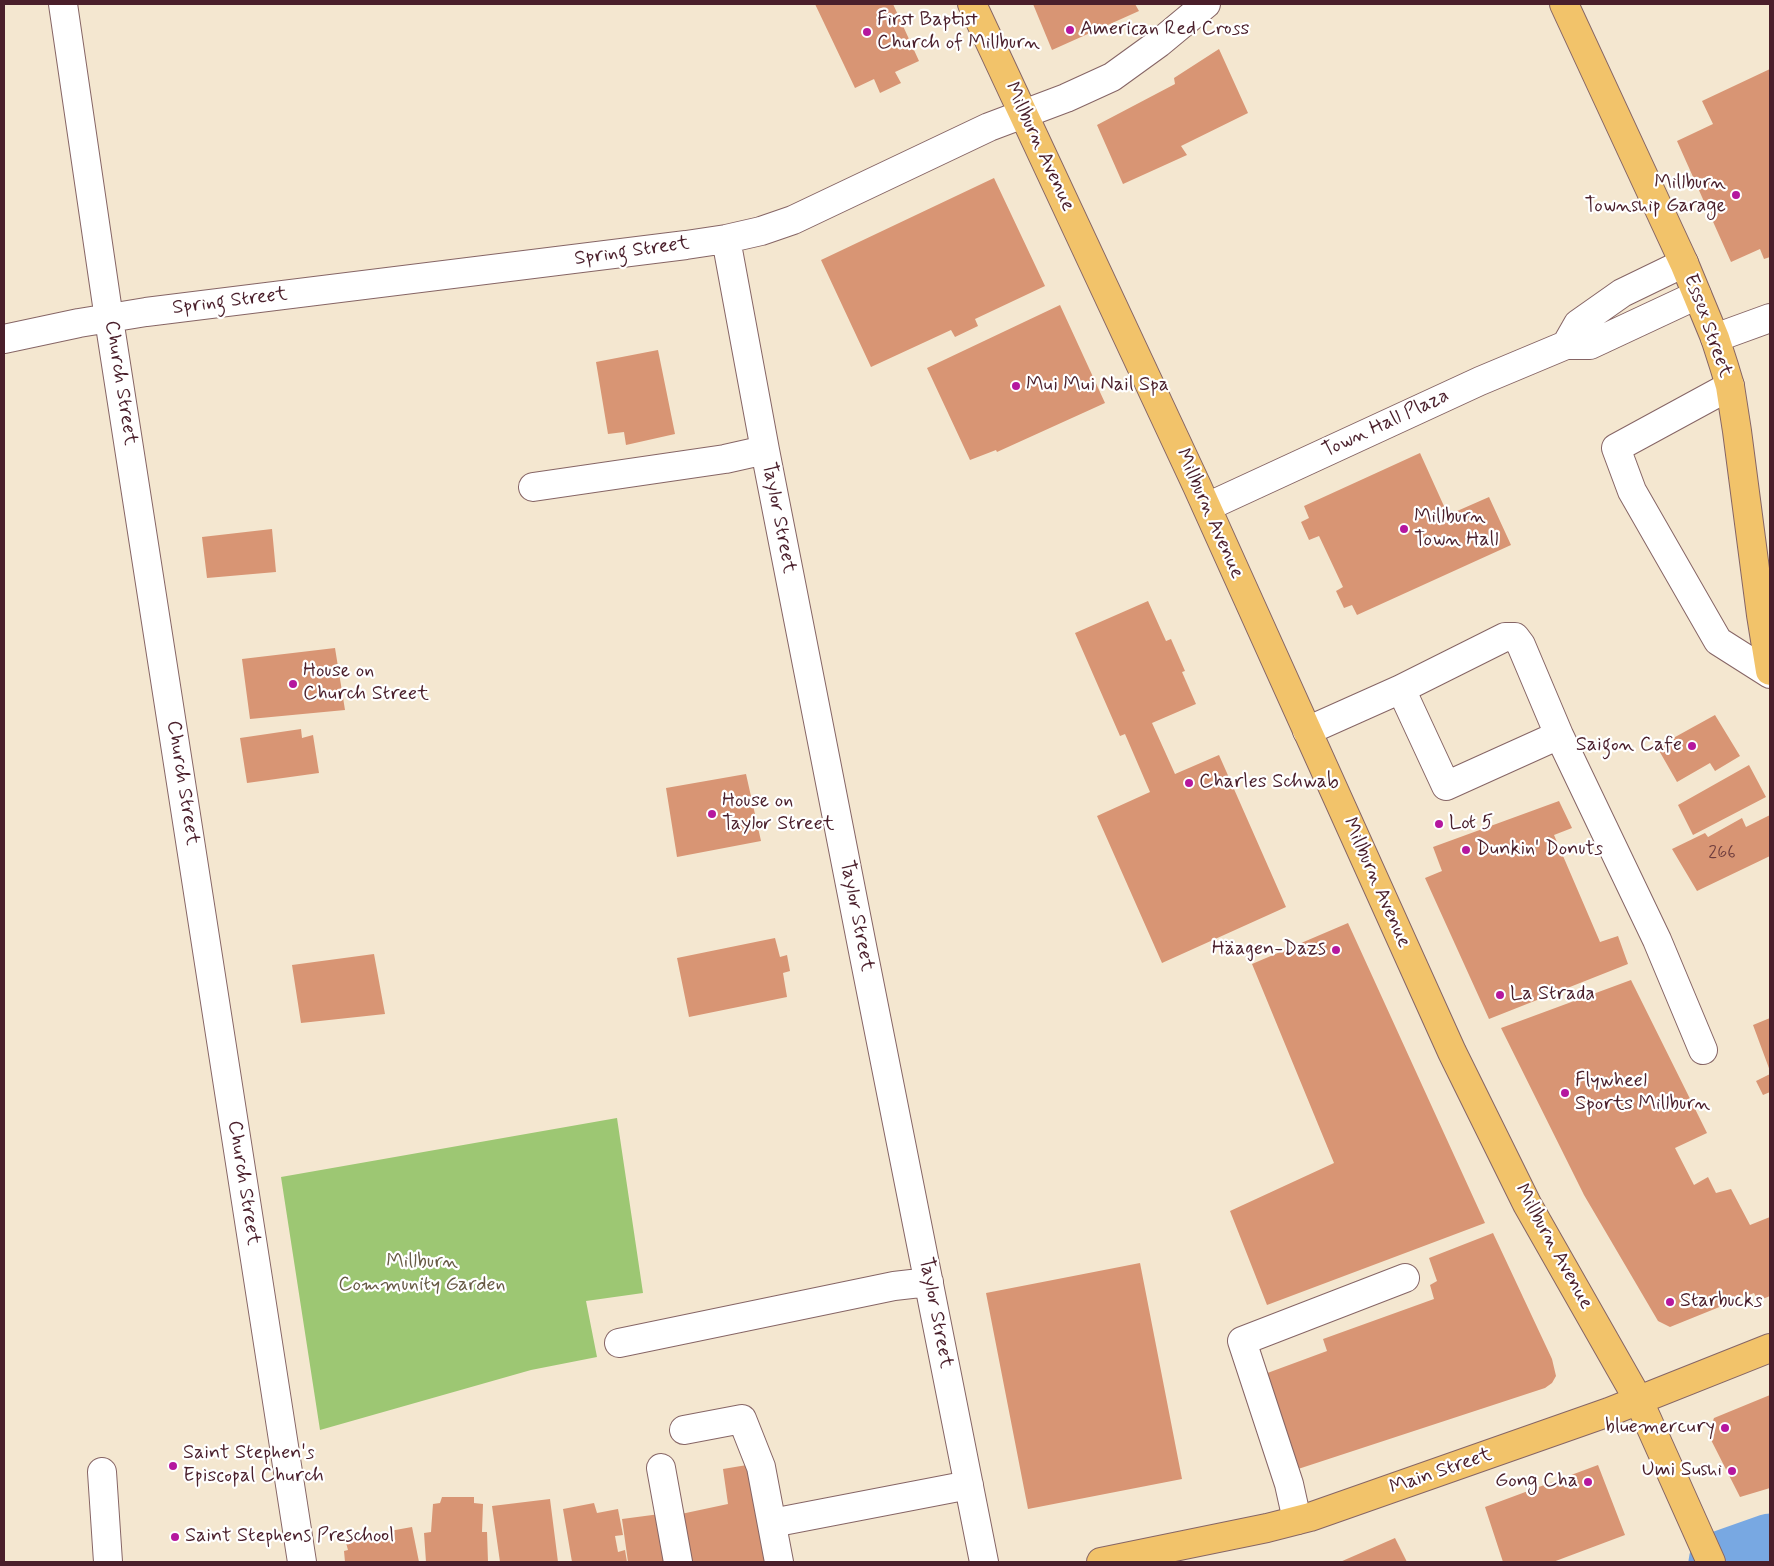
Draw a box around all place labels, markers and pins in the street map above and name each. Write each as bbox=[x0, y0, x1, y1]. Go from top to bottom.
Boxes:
place label: First Baptist Church of Millburn bbox=[877, 9, 1040, 56]
place label: American Red Cross bbox=[1080, 18, 1249, 42]
marker: American Red Cross bbox=[1064, 24, 1076, 36]
marker: First Baptist Church of Millburn bbox=[861, 26, 873, 38]
place label: Millburn Township Garage bbox=[1585, 172, 1726, 219]
marker: Millburn Township Garage bbox=[1730, 189, 1742, 201]
place label: Mui Mui Nail Spa bbox=[1026, 374, 1169, 398]
marker: Mui Mui Nail Spa bbox=[1010, 380, 1022, 392]
place label: Millburn Town Hall bbox=[1414, 506, 1498, 553]
marker: Millburn Town Hall bbox=[1398, 523, 1410, 535]
place label: House on Church Street bbox=[303, 660, 429, 707]
marker: House on Church Street bbox=[287, 678, 299, 690]
place label: Saigon Cafe bbox=[1576, 734, 1682, 758]
marker: Saigon Cafe bbox=[1686, 740, 1698, 752]
place label: Charles Schwab bbox=[1199, 771, 1339, 795]
marker: Charles Schwab bbox=[1183, 777, 1195, 789]
place label: House on Taylor Street bbox=[722, 790, 834, 837]
marker: House on Taylor Street bbox=[706, 808, 718, 820]
place label: Lot 5 bbox=[1449, 812, 1493, 836]
marker: Lot 5 bbox=[1433, 818, 1445, 830]
place label: Dunkin' Donuts bbox=[1476, 838, 1603, 862]
marker: Dunkin' Donuts bbox=[1460, 844, 1472, 856]
place label: Häagen-Dazs bbox=[1212, 938, 1326, 962]
marker: Häagen-Dazs bbox=[1330, 944, 1342, 956]
place label: La Strada bbox=[1510, 983, 1595, 1007]
marker: La Strada bbox=[1494, 989, 1506, 1001]
place label: Flywheel Sports Millburn bbox=[1575, 1070, 1710, 1117]
marker: Flywheel Sports Millburn bbox=[1559, 1087, 1571, 1099]
place label: Starbucks bbox=[1680, 1290, 1762, 1314]
marker: Starbucks bbox=[1664, 1296, 1676, 1308]
place label: bluemercury bbox=[1605, 1416, 1715, 1440]
marker: bluemercury bbox=[1719, 1422, 1731, 1434]
place label: Saint Stephen's Episcopal Church bbox=[183, 1442, 324, 1489]
place label: Umi Sushi bbox=[1642, 1459, 1722, 1483]
marker: Saint Stephen's Episcopal Church bbox=[167, 1460, 179, 1472]
marker: Umi Sushi bbox=[1726, 1465, 1738, 1477]
place label: Gong Cha bbox=[1495, 1470, 1578, 1494]
marker: Gong Cha bbox=[1582, 1476, 1594, 1488]
place label: Saint Stephens Preschool bbox=[185, 1525, 394, 1549]
marker: Saint Stephens Preschool bbox=[169, 1531, 181, 1543]

